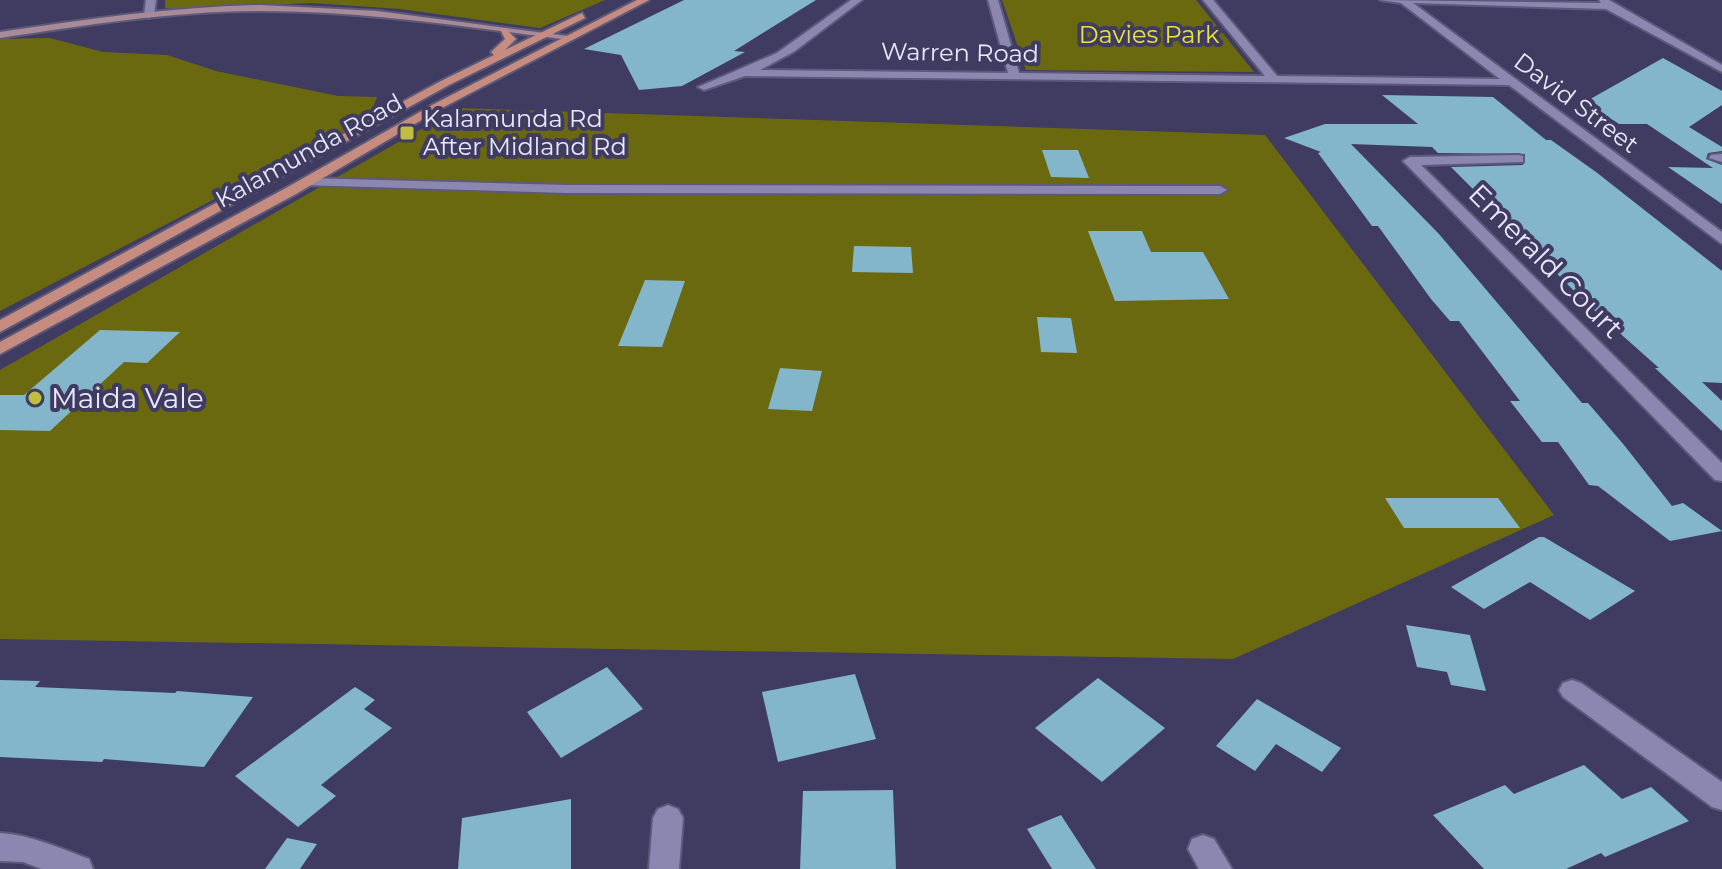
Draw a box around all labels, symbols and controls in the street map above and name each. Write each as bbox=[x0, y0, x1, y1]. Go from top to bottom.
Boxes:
park label: Davies Park bbox=[1079, 20, 1220, 49]
street label: Warren Road bbox=[881, 37, 1039, 68]
street label: David Street bbox=[1508, 46, 1644, 159]
street label: Kalamunda Road bbox=[210, 87, 407, 214]
place label: Kalamunda Rd After Midland Rd bbox=[423, 104, 627, 161]
marker: Kalamunda Rd After Midland Rd bbox=[398, 124, 416, 142]
street label: Emerald Court bbox=[1462, 177, 1630, 345]
place label: Maida Vale bbox=[51, 381, 204, 415]
marker: Maida Vale bbox=[26, 389, 44, 407]

